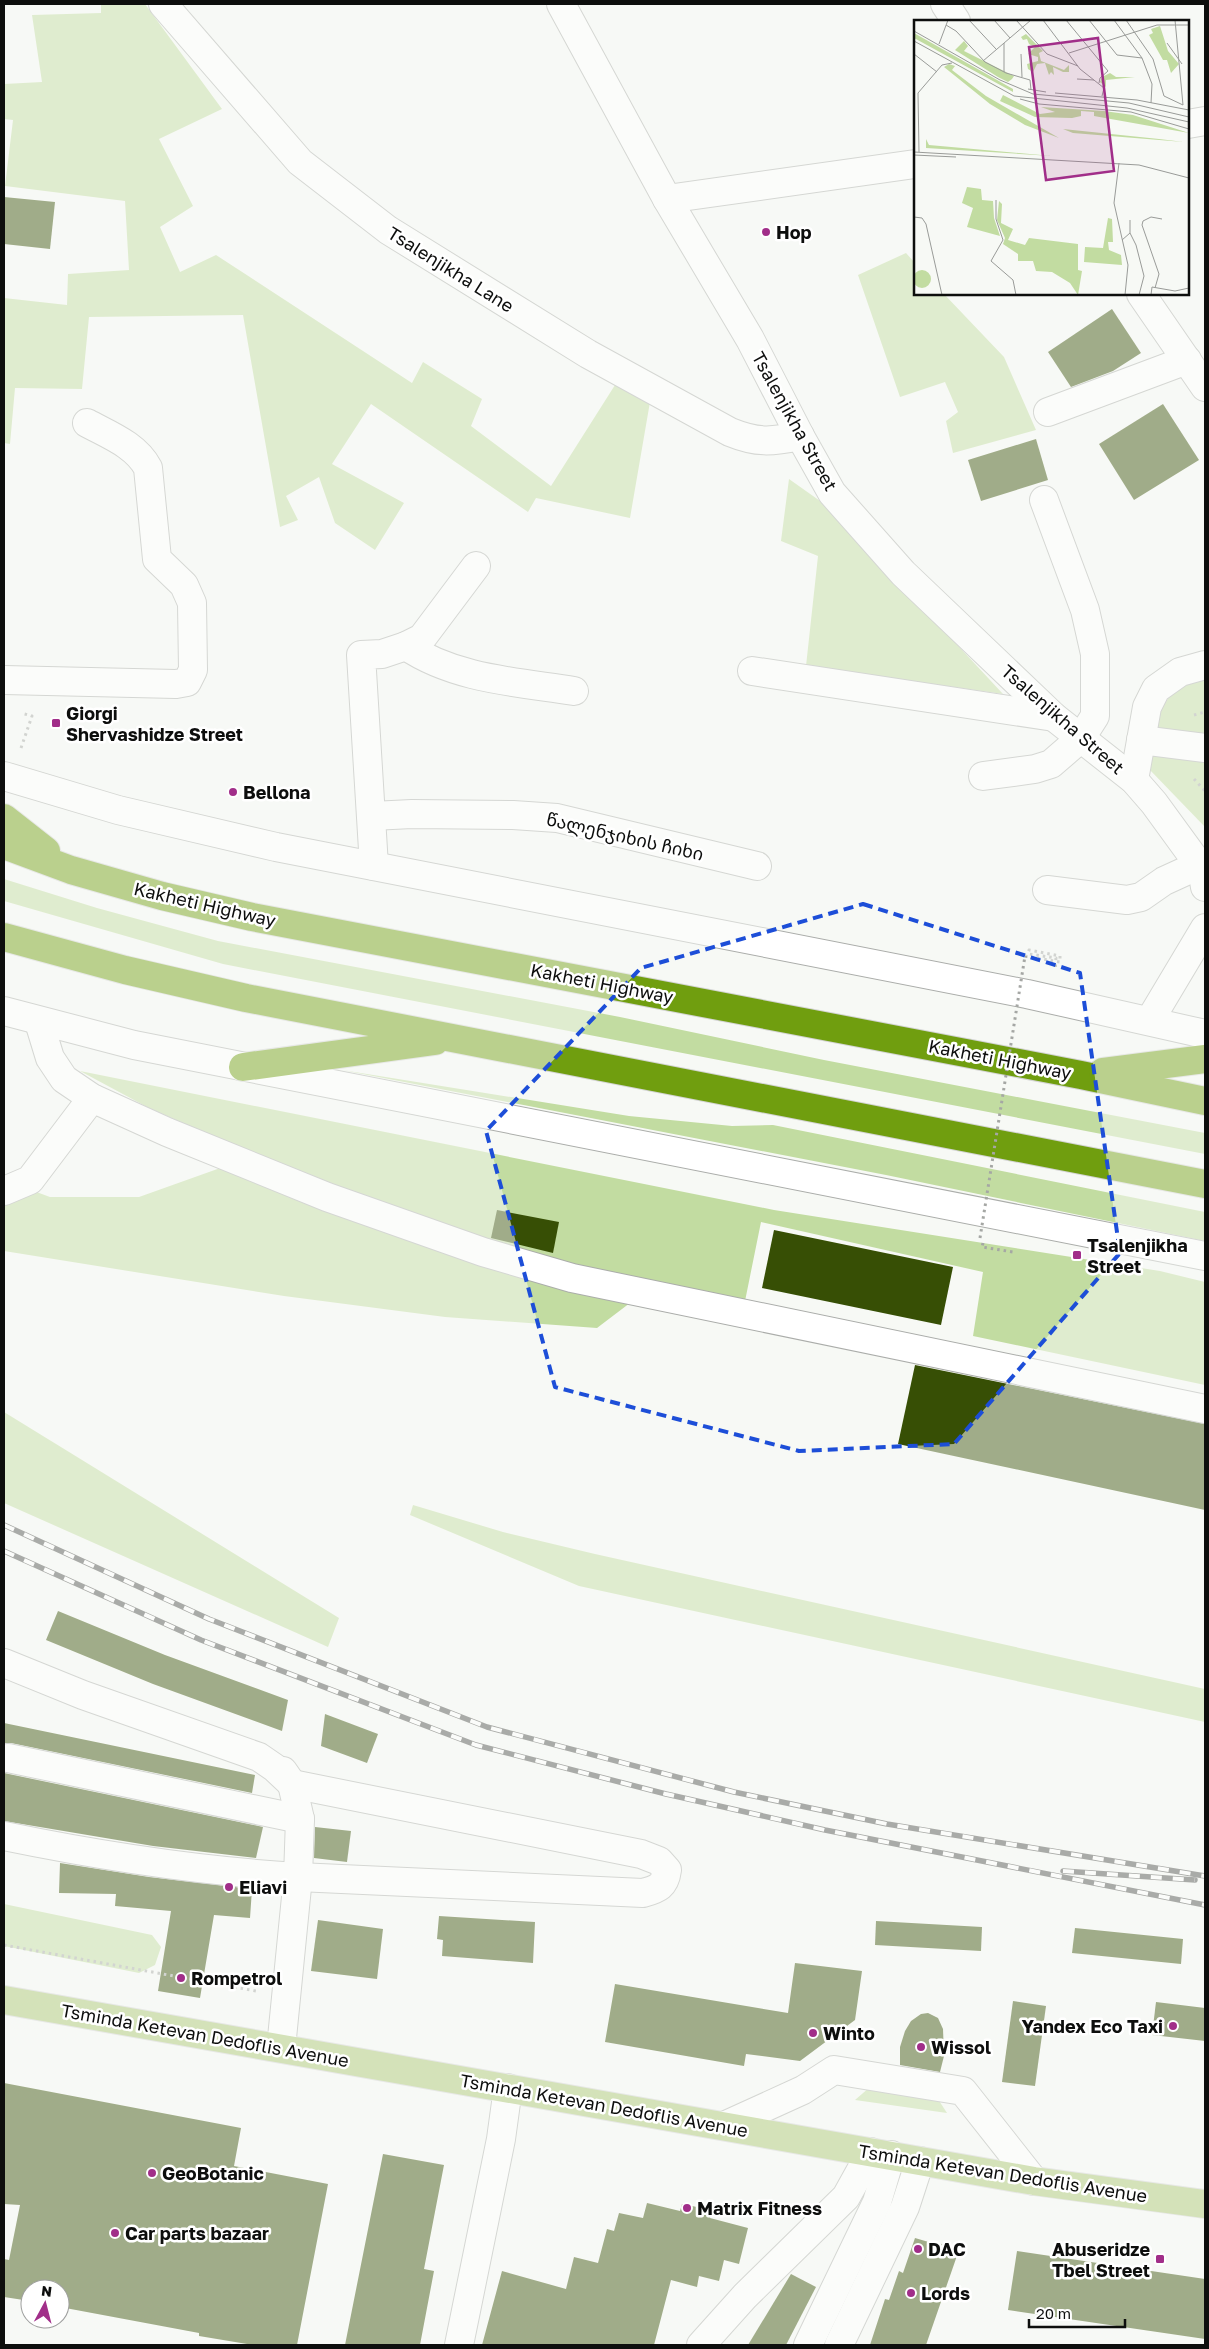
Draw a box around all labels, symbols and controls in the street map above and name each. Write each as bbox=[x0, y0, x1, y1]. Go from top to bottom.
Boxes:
inset map bbox=[914, 20, 1189, 295]
street label: Tsalenjikha Lane bbox=[384, 221, 518, 317]
place label: Нор bbox=[776, 221, 812, 243]
marker: Нор bbox=[760, 226, 772, 238]
street label: Tsalenjikha Street bbox=[748, 348, 842, 494]
street label: Tsalenjikha Street bbox=[997, 660, 1129, 778]
place label: Giorgi Shervashidze Street bbox=[66, 702, 243, 745]
marker: Giorgi Shervashidze Street bbox=[50, 717, 62, 729]
place label: Bellona bbox=[243, 781, 310, 803]
marker: Bellona bbox=[227, 786, 239, 798]
street label: წალენჯიხის ჩიხი bbox=[544, 807, 706, 866]
street label: Kakheti Highway bbox=[132, 877, 278, 931]
street label: Kakheti Highway bbox=[529, 958, 675, 1008]
street label: Kakheti Highway bbox=[927, 1034, 1073, 1084]
place label: Tsalenjikha Street bbox=[1087, 1234, 1188, 1277]
marker: Tsalenjikha Street bbox=[1071, 1249, 1083, 1261]
place label: Eliavi bbox=[239, 1876, 287, 1898]
marker: Eliavi bbox=[223, 1881, 235, 1893]
place label: Rompetrol bbox=[191, 1967, 282, 1989]
marker: Rompetrol bbox=[175, 1972, 187, 1984]
street label: Tsminda Ketevan Dedoflis Avenue bbox=[59, 1999, 351, 2071]
place label: Yandex Eco Taxi bbox=[1021, 2015, 1163, 2037]
marker: Yandex Eco Taxi bbox=[1167, 2020, 1179, 2032]
place label: Winto bbox=[823, 2022, 875, 2044]
marker: Winto bbox=[807, 2027, 819, 2039]
place label: Wissol bbox=[931, 2036, 991, 2058]
marker: Wissol bbox=[915, 2041, 927, 2053]
street label: Tsminda Ketevan Dedoflis Avenue bbox=[458, 2069, 750, 2141]
street label: Tsminda Ketevan Dedoflis Avenue bbox=[857, 2139, 1149, 2207]
place label: GeoBotanic bbox=[162, 2162, 264, 2184]
marker: GeoBotanic bbox=[146, 2167, 158, 2179]
place label: Matrix Fitness bbox=[697, 2197, 822, 2219]
marker: Matrix Fitness bbox=[681, 2202, 693, 2214]
place label: Car parts bazaar bbox=[125, 2222, 269, 2244]
marker: Car parts bazaar bbox=[109, 2227, 121, 2239]
place label: DAC bbox=[928, 2238, 966, 2260]
place label: Abuseridze Tbel Street bbox=[1052, 2238, 1150, 2281]
marker: DAC bbox=[912, 2243, 924, 2255]
marker: Abuseridze Tbel Street bbox=[1154, 2253, 1166, 2265]
north arrow bbox=[20, 2279, 70, 2329]
text: N bbox=[40, 2282, 53, 2300]
place label: Lords bbox=[921, 2282, 970, 2304]
marker: Lords bbox=[905, 2287, 917, 2299]
scale bar bbox=[1029, 2296, 1125, 2328]
text: 20 m bbox=[1036, 2304, 1071, 2322]

